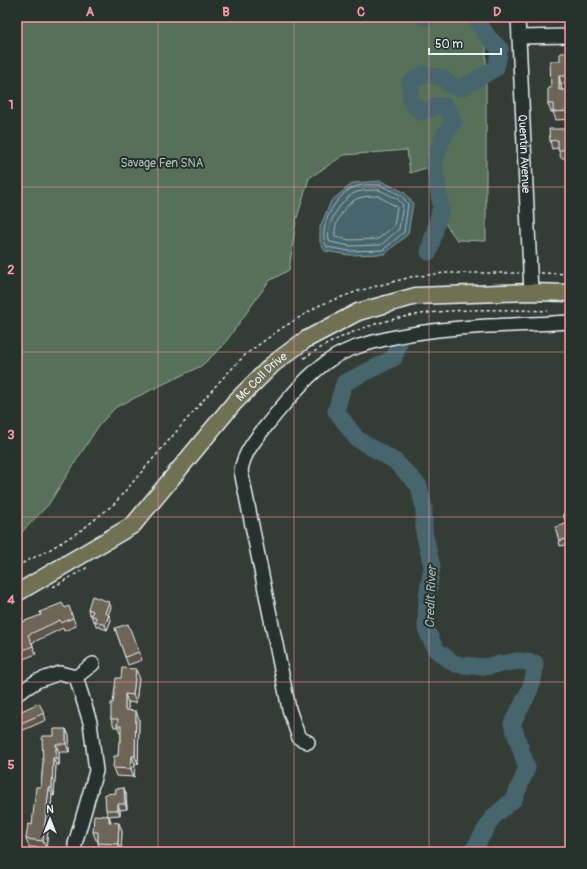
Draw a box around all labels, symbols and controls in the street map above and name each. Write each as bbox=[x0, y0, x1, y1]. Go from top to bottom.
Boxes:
text: A bbox=[86, 4, 95, 20]
text: B bbox=[222, 4, 230, 20]
text: C bbox=[357, 4, 365, 20]
text: D bbox=[493, 4, 501, 20]
scale bar bbox=[429, 30, 501, 56]
text: 50 m bbox=[435, 37, 463, 52]
text: 1 bbox=[8, 97, 14, 113]
street label: Quentin Avenue bbox=[515, 114, 533, 194]
park label: Savage Fen SNA bbox=[121, 156, 204, 171]
text: 2 bbox=[7, 262, 15, 278]
street label: Mc Coll Drive bbox=[233, 349, 290, 405]
text: 3 bbox=[7, 427, 15, 443]
water label: Credit River bbox=[422, 563, 440, 629]
text: 4 bbox=[7, 592, 15, 608]
text: 5 bbox=[7, 757, 15, 773]
north arrow bbox=[30, 799, 70, 839]
text: N bbox=[46, 803, 54, 816]

